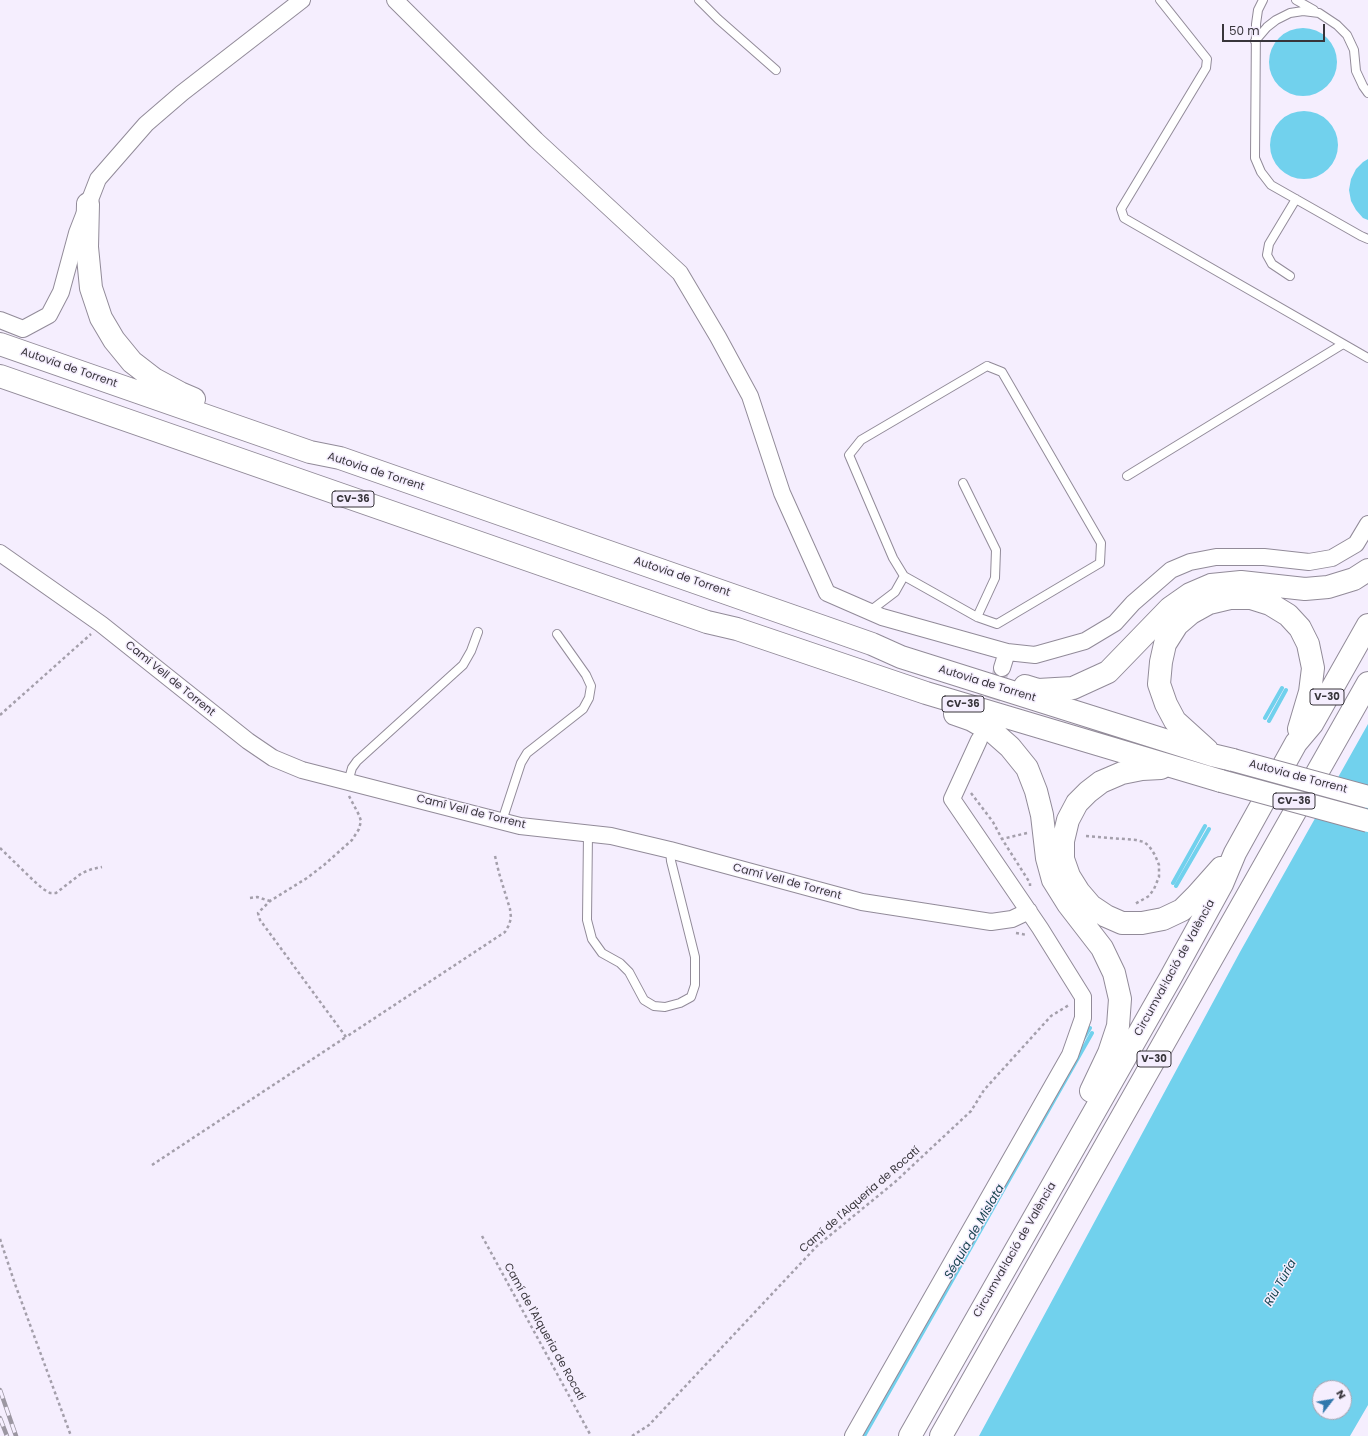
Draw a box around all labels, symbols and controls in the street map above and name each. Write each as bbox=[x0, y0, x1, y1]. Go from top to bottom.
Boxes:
scale bar bbox=[1224, 16, 1327, 42]
text: 50 m bbox=[1229, 22, 1260, 39]
street label: Autovia de Torrent bbox=[19, 345, 119, 391]
street label: Autovia de Torrent bbox=[326, 450, 426, 494]
road number: CV-36 bbox=[332, 491, 374, 507]
street label: Autovia de Torrent bbox=[632, 554, 732, 600]
street label: Camí Vell de Torrent bbox=[122, 639, 218, 719]
street label: Autovia de Torrent bbox=[937, 663, 1037, 705]
road number: V-30 bbox=[1310, 689, 1344, 705]
road number: CV-36 bbox=[942, 696, 984, 712]
street label: Autovia de Torrent bbox=[1248, 758, 1348, 796]
street label: Camí Vell de Torrent bbox=[415, 792, 527, 832]
road number: CV-36 bbox=[1273, 793, 1315, 809]
street label: Camí Vell de Torrent bbox=[731, 861, 843, 903]
street label: Circumval·lació de València bbox=[1132, 897, 1218, 1039]
road number: V-30 bbox=[1137, 1051, 1171, 1067]
street label: Camí de l'Alqueria de Rocatí bbox=[797, 1144, 923, 1256]
street label: Circumval·lació de València bbox=[971, 1180, 1059, 1320]
water label: Séquia de Mislata bbox=[942, 1182, 1008, 1282]
water label: Riu Túria bbox=[1262, 1257, 1300, 1309]
street label: Camí de l'Alqueria de Rocatí bbox=[501, 1261, 587, 1403]
north arrow bbox=[1312, 1380, 1352, 1420]
text: N bbox=[1332, 1387, 1350, 1402]

